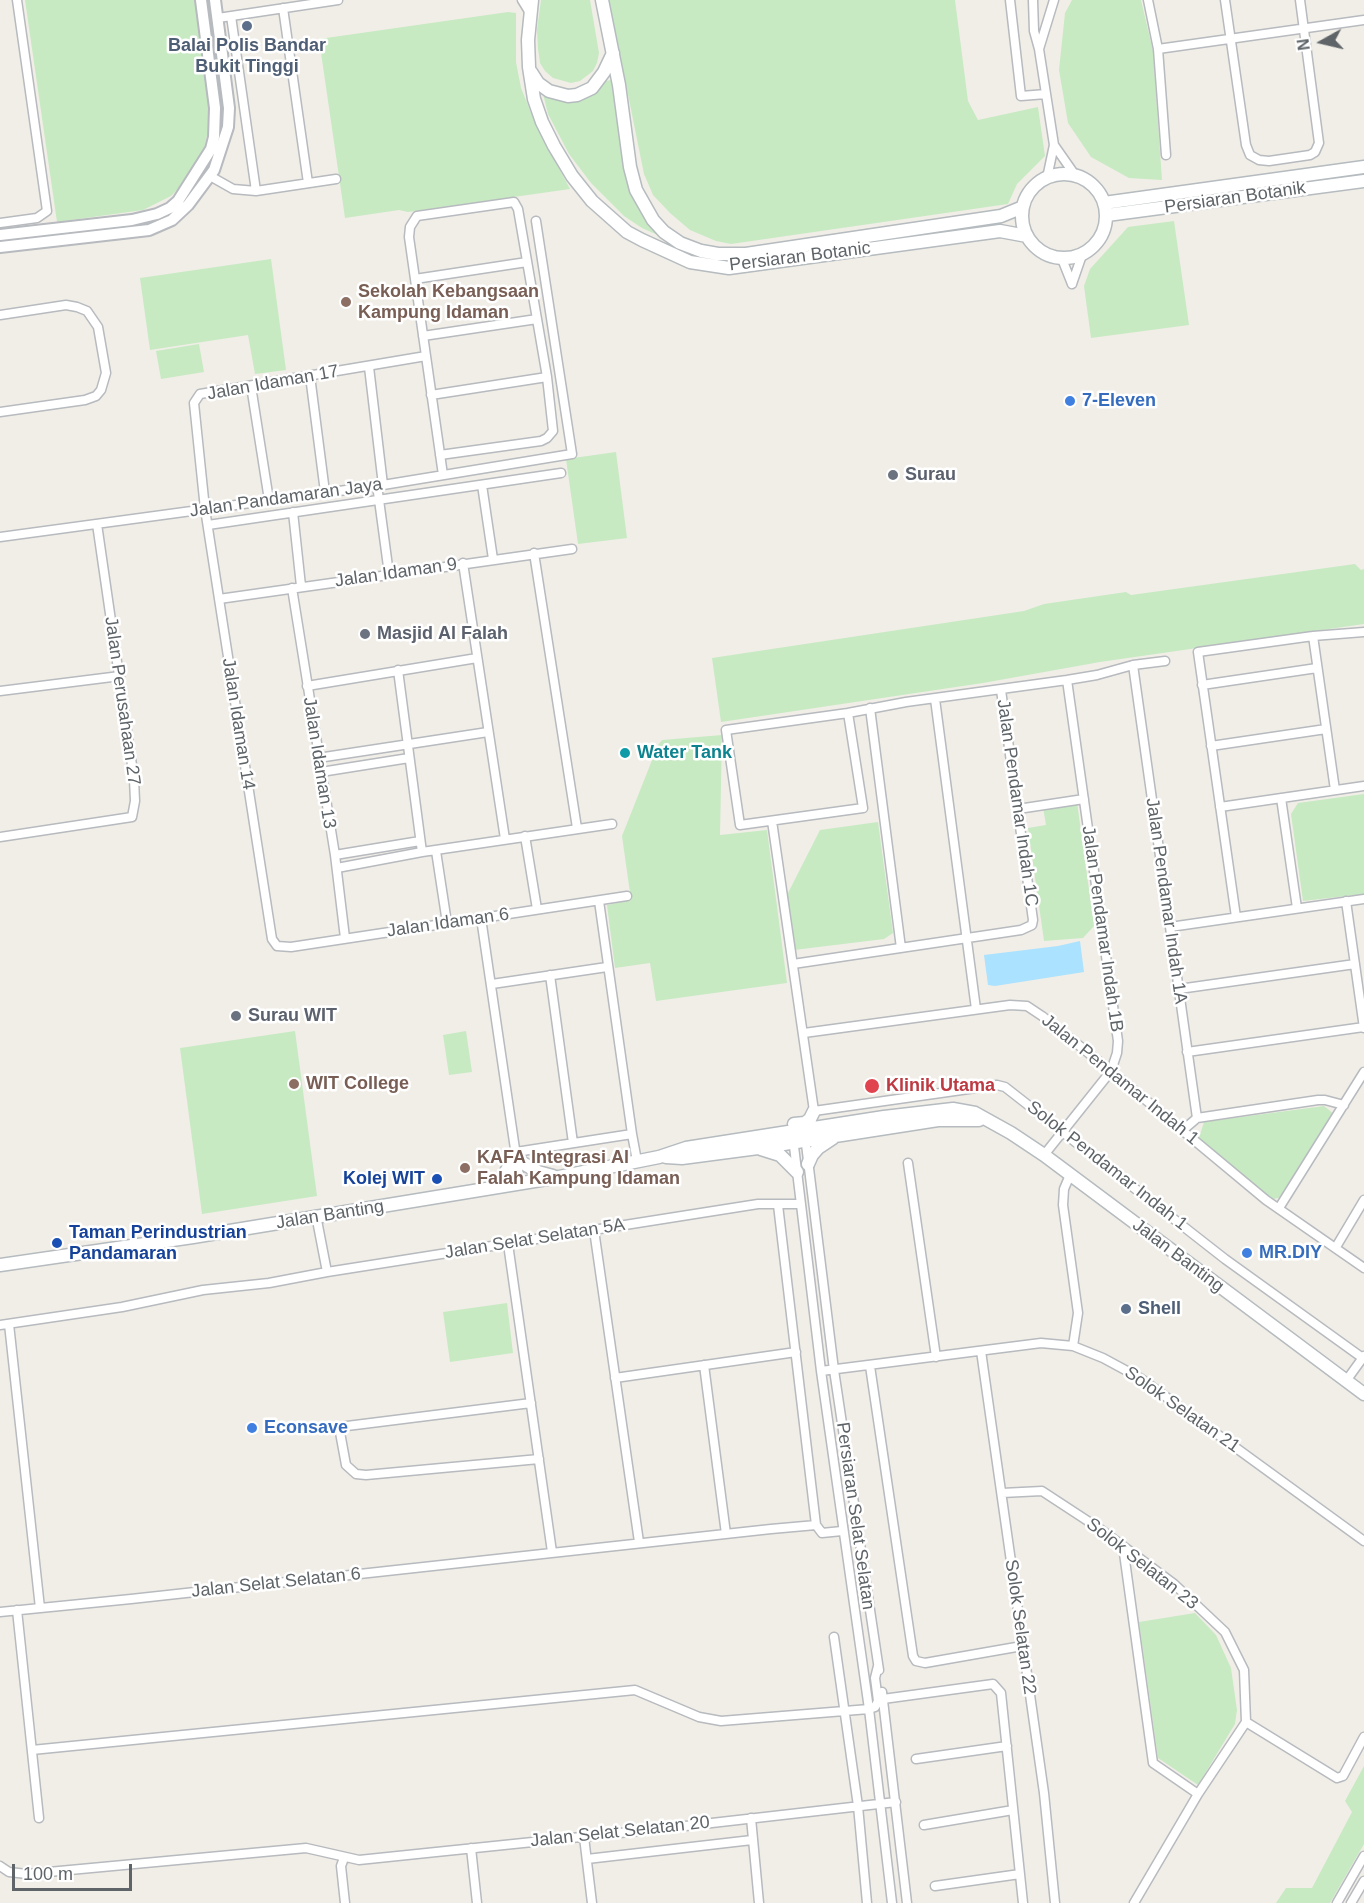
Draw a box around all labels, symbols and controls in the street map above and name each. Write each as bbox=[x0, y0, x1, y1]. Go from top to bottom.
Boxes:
north arrow bbox=[1292, 12, 1352, 72]
marker: Balai Polis Bandar Bukit Tinggi bbox=[240, 19, 254, 33]
place label: Balai Polis Bandar Bukit Tinggi bbox=[168, 35, 326, 78]
text: N bbox=[1294, 38, 1313, 51]
street label: Persiaran Botanik bbox=[1163, 177, 1307, 219]
street label: Persiaran Botanic bbox=[728, 238, 872, 276]
place label: Sekolah Kebangsaan Kampung Idaman bbox=[358, 281, 539, 324]
marker: Sekolah Kebangsaan Kampung Idaman bbox=[339, 295, 353, 309]
street label: Jalan Idaman 17 bbox=[206, 361, 340, 405]
place label: 7-Eleven bbox=[1082, 390, 1156, 412]
marker: 7-Eleven bbox=[1063, 394, 1077, 408]
place label: Surau bbox=[905, 464, 956, 486]
marker: Surau bbox=[886, 468, 900, 482]
street label: Jalan Pandamaran Jaya bbox=[188, 474, 384, 522]
street label: Jalan Idaman 9 bbox=[334, 554, 458, 592]
street label: Jalan Perusahaan 27 bbox=[99, 615, 145, 787]
place label: Masjid Al Falah bbox=[377, 623, 508, 645]
marker: Masjid Al Falah bbox=[358, 627, 372, 641]
street label: Jalan Idaman 14 bbox=[217, 657, 259, 791]
street label: Jalan Idaman 13 bbox=[298, 696, 340, 830]
street label: Jalan Pendamar Indah 1C bbox=[992, 698, 1042, 908]
place label: Water Tank bbox=[637, 742, 732, 764]
marker: Water Tank bbox=[618, 746, 632, 760]
street label: Jalan Pendamar Indah 1A bbox=[1141, 796, 1191, 1006]
street label: Jalan Pendamar Indah 1B bbox=[1077, 824, 1127, 1034]
street label: Jalan Idaman 6 bbox=[386, 904, 510, 942]
place label: Surau WIT bbox=[248, 1005, 337, 1027]
marker: Surau WIT bbox=[229, 1009, 243, 1023]
street label: Jalan Pendamar Indah 1 bbox=[1037, 1010, 1203, 1150]
place label: WIT College bbox=[306, 1073, 409, 1095]
place label: Klinik Utama bbox=[886, 1075, 995, 1097]
marker: WIT College bbox=[287, 1077, 301, 1091]
marker: Klinik Utama bbox=[863, 1077, 881, 1095]
street label: Solok Pendamar Indah 1 bbox=[1022, 1096, 1192, 1236]
place label: KAFA Integrasi Al Falah Kampung Idaman bbox=[477, 1147, 680, 1190]
marker: KAFA Integrasi Al Falah Kampung Idaman bbox=[458, 1161, 472, 1175]
place label: Kolej WIT bbox=[343, 1168, 425, 1190]
marker: Kolej WIT bbox=[430, 1172, 444, 1186]
street label: Jalan Banting bbox=[274, 1196, 386, 1234]
street label: Jalan Selat Selatan 5A bbox=[443, 1214, 627, 1264]
street label: Jalan Banting bbox=[1128, 1215, 1228, 1297]
place label: Taman Perindustrian Pandamaran bbox=[69, 1222, 247, 1264]
marker: Taman Perindustrian Pandamaran bbox=[50, 1236, 64, 1250]
place label: MR.DIY bbox=[1259, 1242, 1322, 1264]
marker: MR.DIY bbox=[1240, 1246, 1254, 1260]
place label: Shell bbox=[1138, 1298, 1181, 1320]
marker: Shell bbox=[1119, 1302, 1133, 1316]
street label: Solok Selatan 21 bbox=[1120, 1362, 1244, 1458]
place label: Econsave bbox=[264, 1417, 348, 1439]
marker: Econsave bbox=[245, 1421, 259, 1435]
street label: Persiaran Selat Selatan bbox=[831, 1421, 879, 1611]
street label: Solok Selatan 23 bbox=[1082, 1514, 1202, 1614]
street label: Solok Selatan 22 bbox=[1000, 1558, 1040, 1696]
street label: Jalan Selat Selatan 6 bbox=[190, 1563, 362, 1603]
street label: Jalan Selat Selatan 20 bbox=[529, 1812, 711, 1852]
scale bar bbox=[15, 1852, 135, 1890]
text: 100 m bbox=[23, 1864, 73, 1884]

